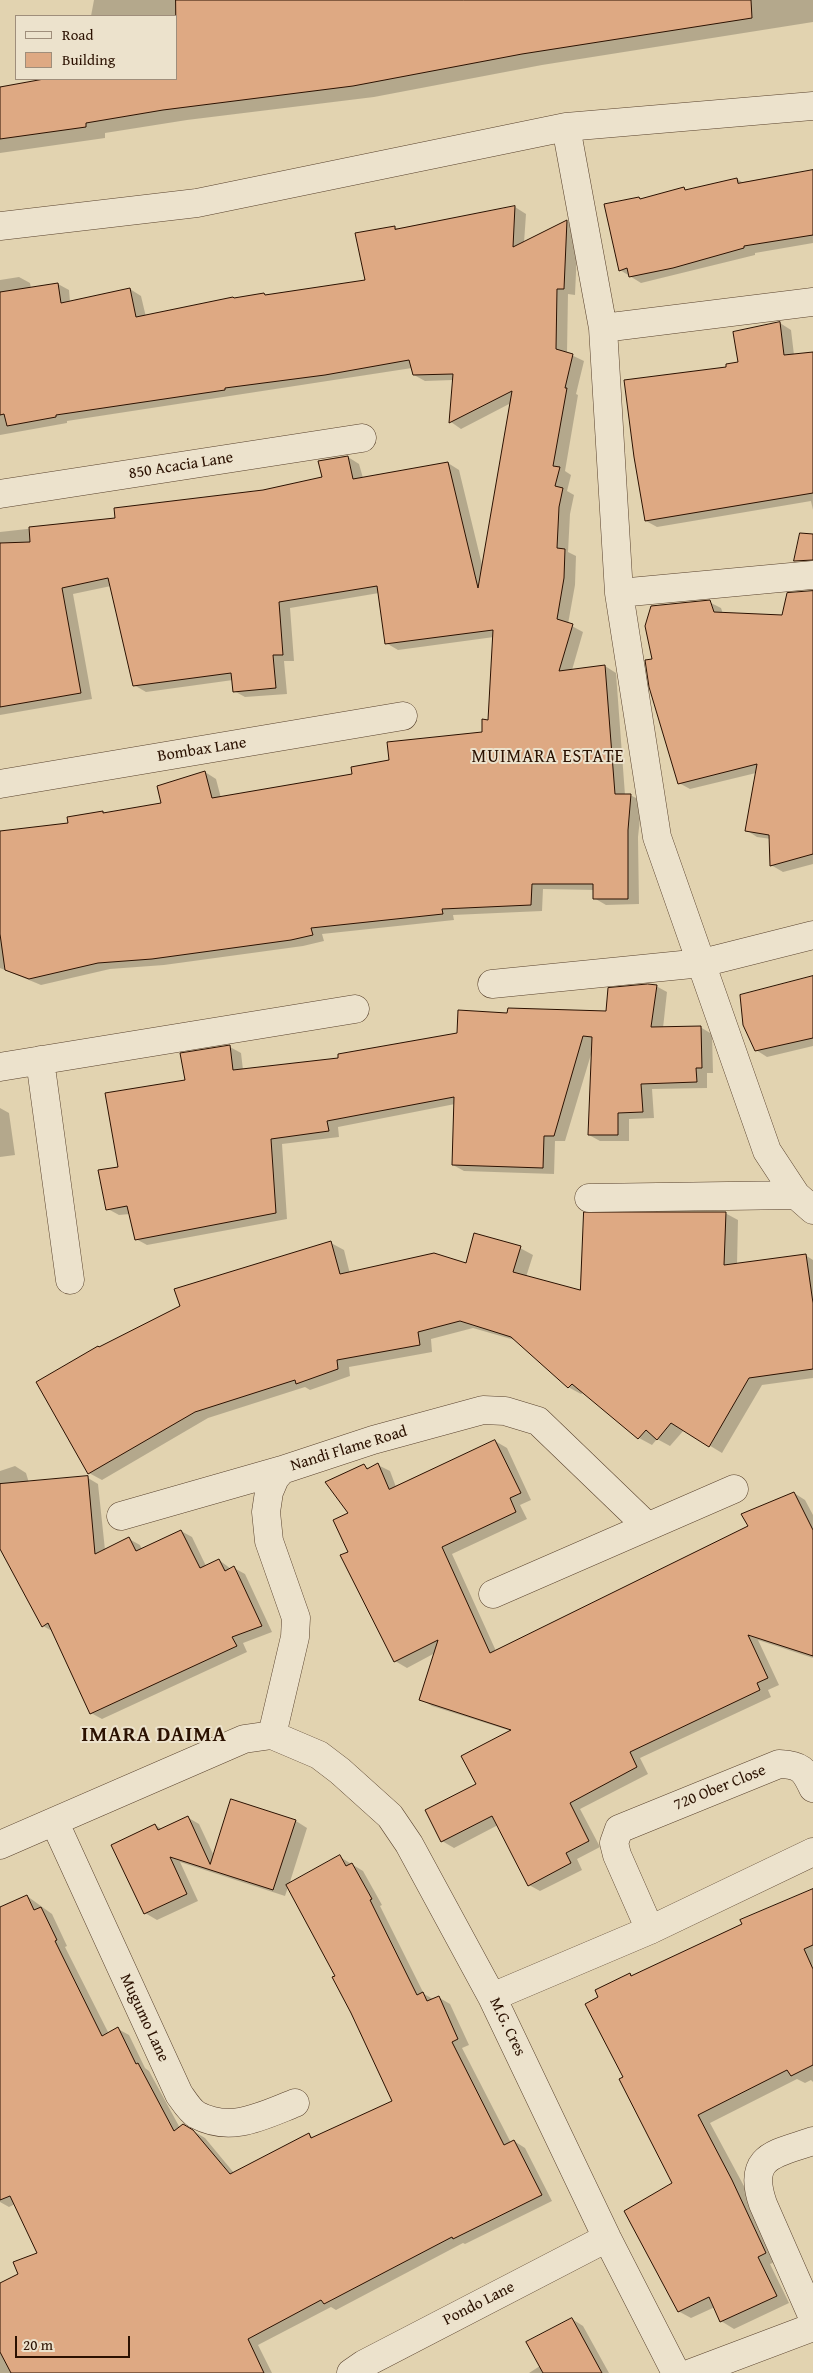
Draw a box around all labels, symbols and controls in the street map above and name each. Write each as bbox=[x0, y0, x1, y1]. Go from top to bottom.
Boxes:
legend bbox=[15, 15, 178, 80]
text: Road bbox=[62, 24, 93, 45]
text: Building bbox=[62, 49, 115, 70]
street label: 850 Acacia Lane bbox=[127, 448, 235, 484]
street label: Bombax Lane bbox=[156, 734, 248, 766]
district label: MUIMARA ESTATE bbox=[470, 746, 626, 768]
street label: Nandi Flame Road bbox=[288, 1422, 410, 1476]
district label: IMARA DAIMA bbox=[80, 1723, 228, 1749]
street label: 720 Ober Close bbox=[671, 1761, 769, 1815]
street label: Mugumo Lane bbox=[115, 1971, 173, 2065]
street label: M.G. Cres bbox=[485, 1995, 529, 2059]
street label: Pondo Lane bbox=[440, 2278, 518, 2330]
scale bar bbox=[18, 2326, 132, 2358]
text: 20 m bbox=[23, 2334, 53, 2355]

